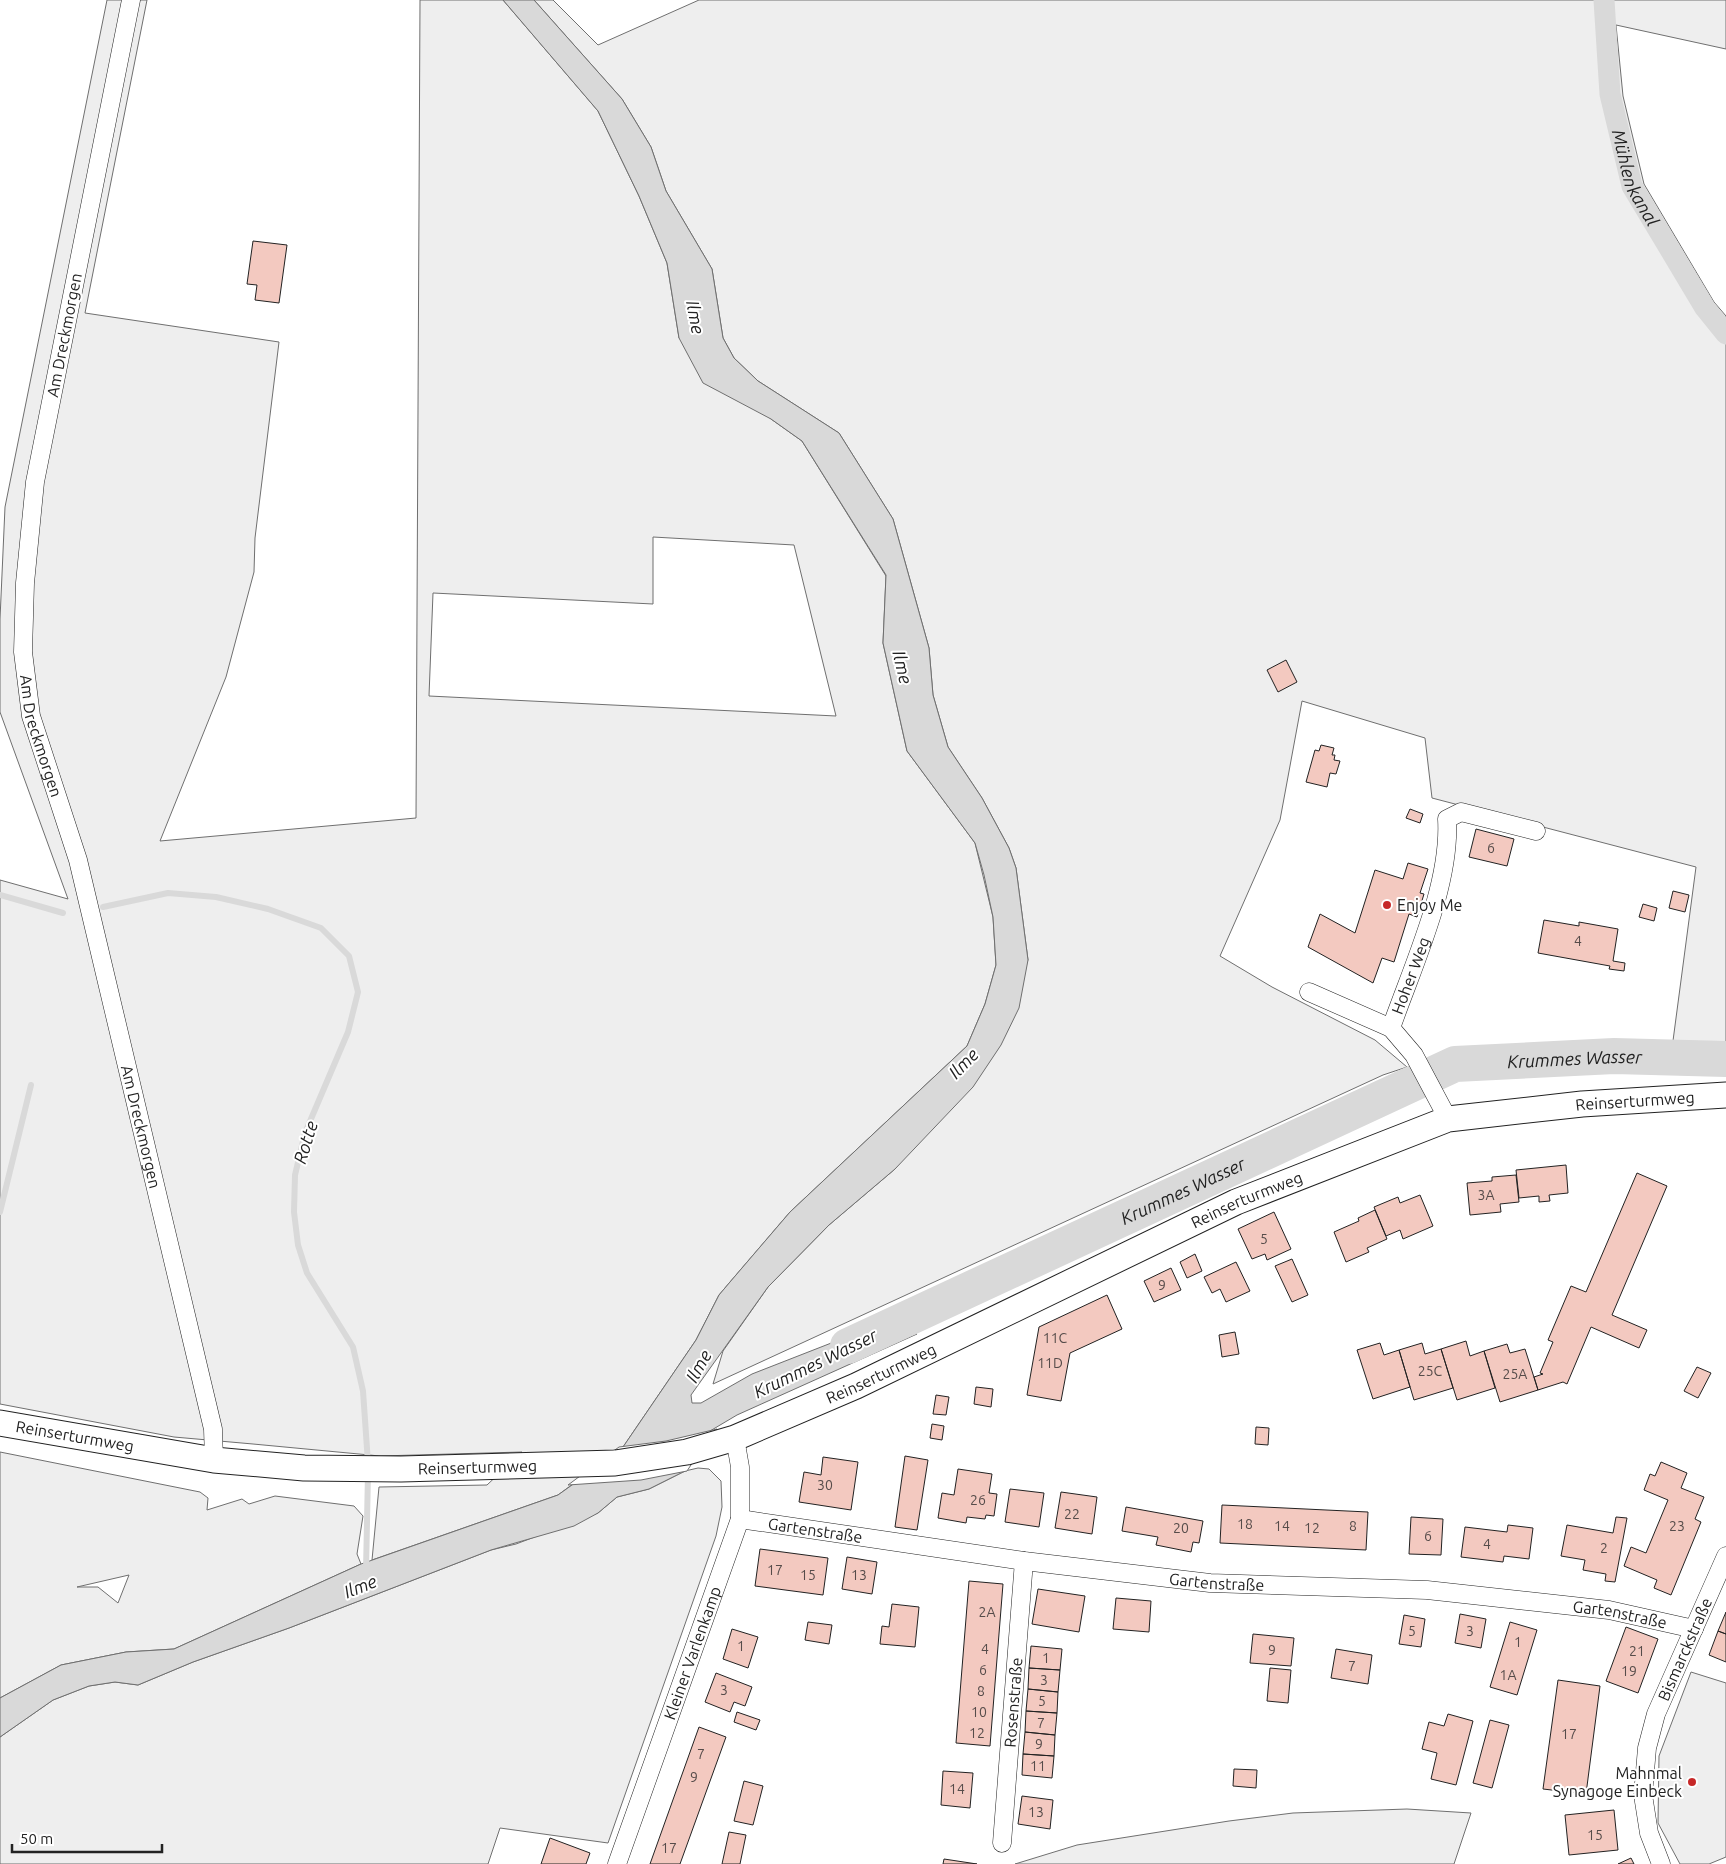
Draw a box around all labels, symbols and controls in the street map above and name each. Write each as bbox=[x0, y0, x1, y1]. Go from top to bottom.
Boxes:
water label: Mühlenkanal bbox=[1609, 127, 1663, 229]
street label: Am Dreckmorgen bbox=[43, 271, 85, 399]
water label: Ilme bbox=[683, 299, 709, 335]
water label: Ilme bbox=[889, 648, 917, 686]
street label: Am Dreckmorgen bbox=[17, 674, 66, 799]
house number: 6 bbox=[1487, 840, 1495, 856]
place label: Enjoy Me bbox=[1397, 896, 1462, 914]
marker: Enjoy Me bbox=[1381, 899, 1393, 911]
house number: 4 bbox=[1574, 933, 1582, 949]
street label: Hoher Weg bbox=[1388, 935, 1433, 1017]
water label: Ilme bbox=[944, 1044, 982, 1082]
water label: Krummes Wasser bbox=[1507, 1046, 1643, 1071]
street label: Am Dreckmorgen bbox=[118, 1063, 165, 1190]
street label: Reinserturmweg bbox=[1574, 1088, 1695, 1114]
water label: Rotte bbox=[289, 1118, 321, 1166]
water label: Krummes Wasser bbox=[1117, 1153, 1249, 1228]
street label: Reinserturmweg bbox=[1188, 1168, 1305, 1231]
house number: 3A bbox=[1478, 1187, 1495, 1203]
house number: 5 bbox=[1260, 1231, 1268, 1247]
house number: 9 bbox=[1158, 1277, 1166, 1293]
water label: Krummes Wasser bbox=[750, 1324, 881, 1402]
house number: 11C bbox=[1043, 1330, 1068, 1346]
street label: Reinserturmweg bbox=[823, 1340, 939, 1407]
water label: Ilme bbox=[681, 1346, 715, 1386]
house number: 11D bbox=[1037, 1355, 1063, 1371]
house number: 25C bbox=[1418, 1363, 1443, 1379]
house number: 25A bbox=[1503, 1366, 1527, 1382]
street label: Reinserturmweg bbox=[14, 1417, 135, 1455]
street label: Reinserturmweg bbox=[417, 1456, 537, 1478]
house number: 30 bbox=[817, 1477, 833, 1493]
house number: 26 bbox=[970, 1492, 986, 1508]
house number: 22 bbox=[1064, 1506, 1080, 1522]
street label: Gartenstraße bbox=[767, 1514, 864, 1546]
house number: 18 bbox=[1237, 1516, 1253, 1532]
house number: 14 bbox=[1274, 1518, 1290, 1534]
house number: 8 bbox=[1349, 1518, 1357, 1534]
house number: 23 bbox=[1669, 1518, 1685, 1534]
house number: 20 bbox=[1173, 1520, 1189, 1536]
house number: 12 bbox=[1304, 1520, 1320, 1536]
house number: 6 bbox=[1424, 1528, 1432, 1544]
house number: 4 bbox=[1483, 1536, 1491, 1552]
house number: 2 bbox=[1600, 1540, 1608, 1556]
house number: 17 bbox=[767, 1562, 783, 1578]
house number: 15 bbox=[800, 1567, 816, 1583]
house number: 13 bbox=[851, 1567, 867, 1583]
street label: Gartenstraße bbox=[1168, 1569, 1264, 1594]
water label: Ilme bbox=[341, 1570, 379, 1602]
street label: Kleiner Varlenkamp bbox=[660, 1584, 724, 1722]
street label: Bismarckstraße bbox=[1654, 1595, 1715, 1703]
street label: Gartenstraße bbox=[1572, 1597, 1669, 1632]
house number: 2A bbox=[979, 1604, 996, 1620]
house number: 5 bbox=[1408, 1623, 1416, 1639]
house number: 3 bbox=[1466, 1623, 1474, 1639]
house number: 1 bbox=[1514, 1634, 1522, 1650]
house number: 1 bbox=[737, 1638, 745, 1654]
house number: 4 bbox=[981, 1641, 989, 1657]
house number: 9 bbox=[1268, 1642, 1276, 1658]
house number: 21 bbox=[1629, 1643, 1645, 1659]
house number: 1 bbox=[1042, 1650, 1050, 1666]
street label: Rosenstraße bbox=[1000, 1657, 1025, 1748]
house number: 7 bbox=[1348, 1658, 1356, 1674]
house number: 6 bbox=[979, 1662, 987, 1678]
house number: 19 bbox=[1621, 1663, 1637, 1679]
house number: 1A bbox=[1500, 1667, 1517, 1683]
house number: 3 bbox=[1040, 1672, 1048, 1688]
house number: 3 bbox=[720, 1682, 728, 1698]
house number: 8 bbox=[977, 1683, 985, 1699]
house number: 5 bbox=[1038, 1693, 1046, 1709]
house number: 10 bbox=[971, 1704, 987, 1720]
house number: 7 bbox=[1037, 1715, 1045, 1731]
house number: 12 bbox=[969, 1725, 985, 1741]
house number: 17 bbox=[1561, 1726, 1577, 1742]
house number: 9 bbox=[1035, 1736, 1043, 1752]
house number: 7 bbox=[697, 1746, 705, 1762]
house number: 11 bbox=[1030, 1758, 1046, 1774]
place label: Mahnmal Synagoge Einbeck bbox=[1553, 1764, 1682, 1800]
house number: 9 bbox=[690, 1769, 698, 1785]
marker: Mahnmal Synagoge Einbeck bbox=[1686, 1776, 1698, 1788]
house number: 14 bbox=[949, 1781, 965, 1797]
house number: 13 bbox=[1028, 1804, 1044, 1820]
scale bar bbox=[12, 1822, 162, 1854]
house number: 15 bbox=[1587, 1827, 1603, 1843]
text: 50 m bbox=[20, 1830, 53, 1847]
house number: 17 bbox=[661, 1840, 677, 1856]

